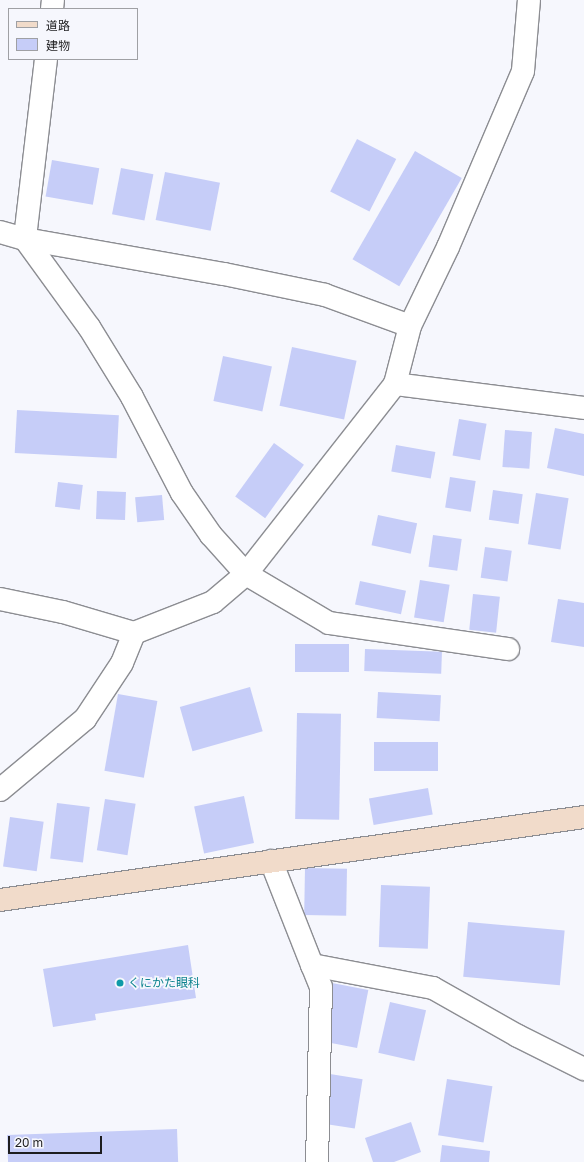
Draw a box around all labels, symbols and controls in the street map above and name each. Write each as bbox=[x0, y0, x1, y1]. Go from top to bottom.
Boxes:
legend bbox=[8, 8, 138, 60]
text: 道路 bbox=[46, 18, 70, 33]
text: 建物 bbox=[46, 38, 70, 53]
place label: くにかた眼科 bbox=[128, 976, 200, 990]
marker: くにかた眼科 bbox=[115, 978, 125, 988]
scale bar bbox=[10, 1128, 104, 1154]
text: 20 m bbox=[15, 1135, 43, 1150]

